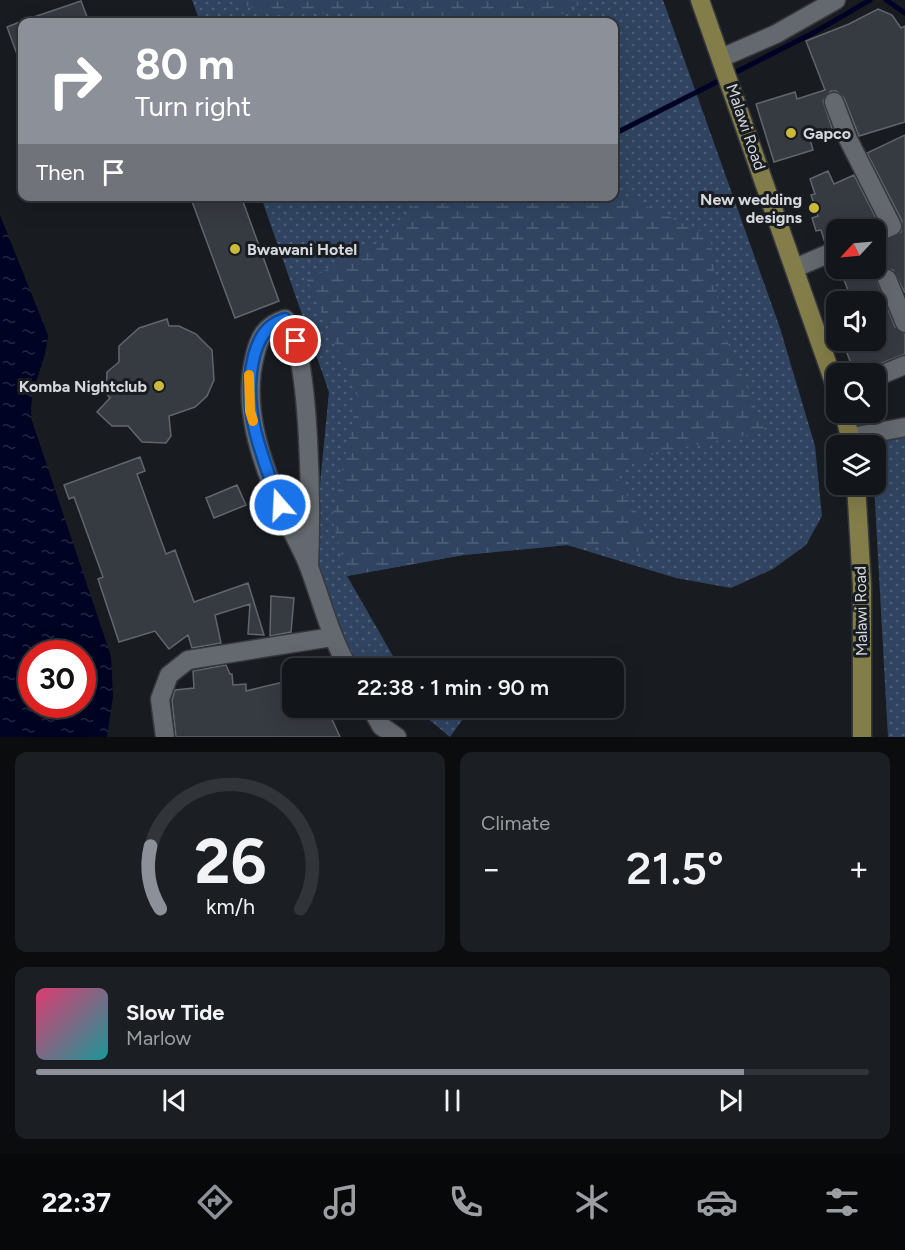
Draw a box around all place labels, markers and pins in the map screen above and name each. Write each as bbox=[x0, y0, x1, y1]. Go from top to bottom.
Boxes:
place label: Gapco bbox=[803, 124, 851, 143]
marker: Gapco bbox=[784, 126, 798, 140]
place label: New wedding designs bbox=[700, 190, 803, 227]
marker: New wedding designs bbox=[807, 201, 821, 215]
place label: Bwawani Hotel bbox=[247, 240, 357, 259]
marker: Bwawani Hotel bbox=[228, 242, 242, 256]
pin bbox=[270, 315, 321, 366]
place label: Komba Nightclub bbox=[19, 377, 147, 396]
marker: Komba Nightclub bbox=[152, 379, 166, 393]

